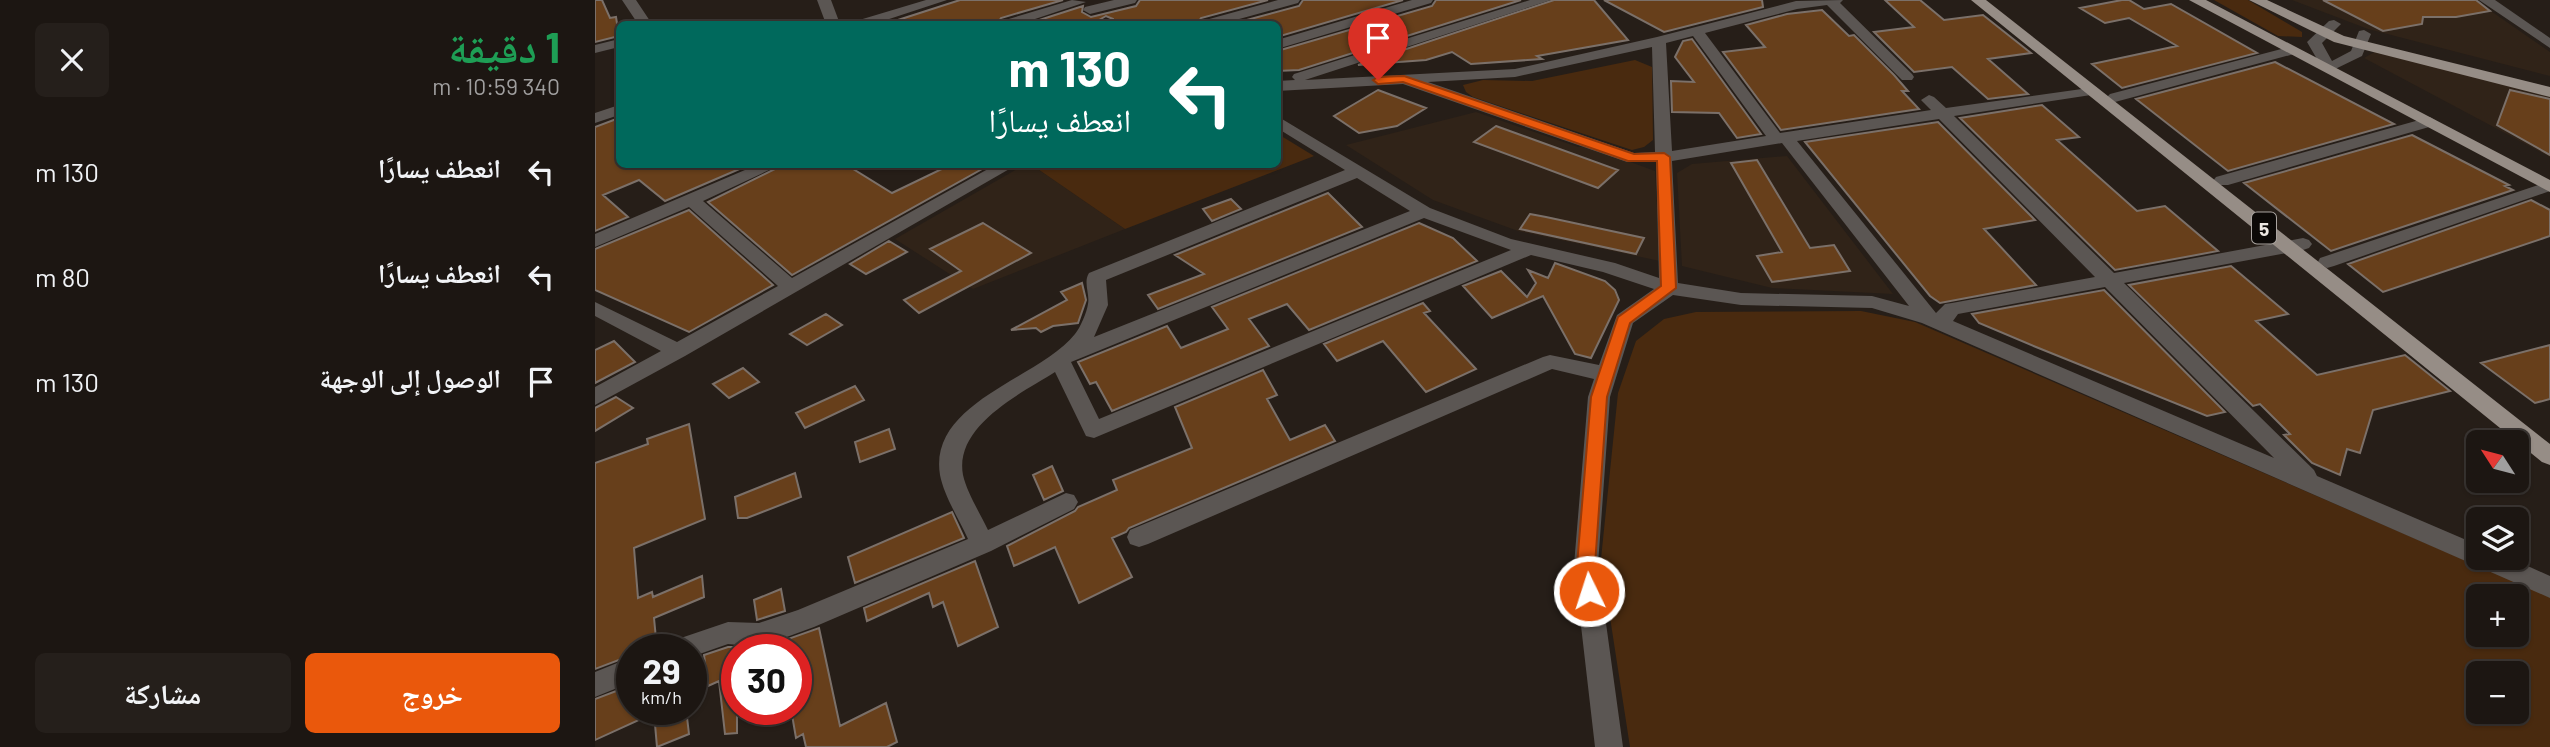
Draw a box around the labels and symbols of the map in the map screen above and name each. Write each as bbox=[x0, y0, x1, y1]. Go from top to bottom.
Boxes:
pin bbox=[1348, 8, 1408, 80]
road number: 5 bbox=[2252, 212, 2276, 244]
north arrow bbox=[2466, 430, 2529, 494]
position arrow bbox=[1552, 554, 1626, 628]
speed limit sign: 30 bbox=[721, 634, 812, 725]

